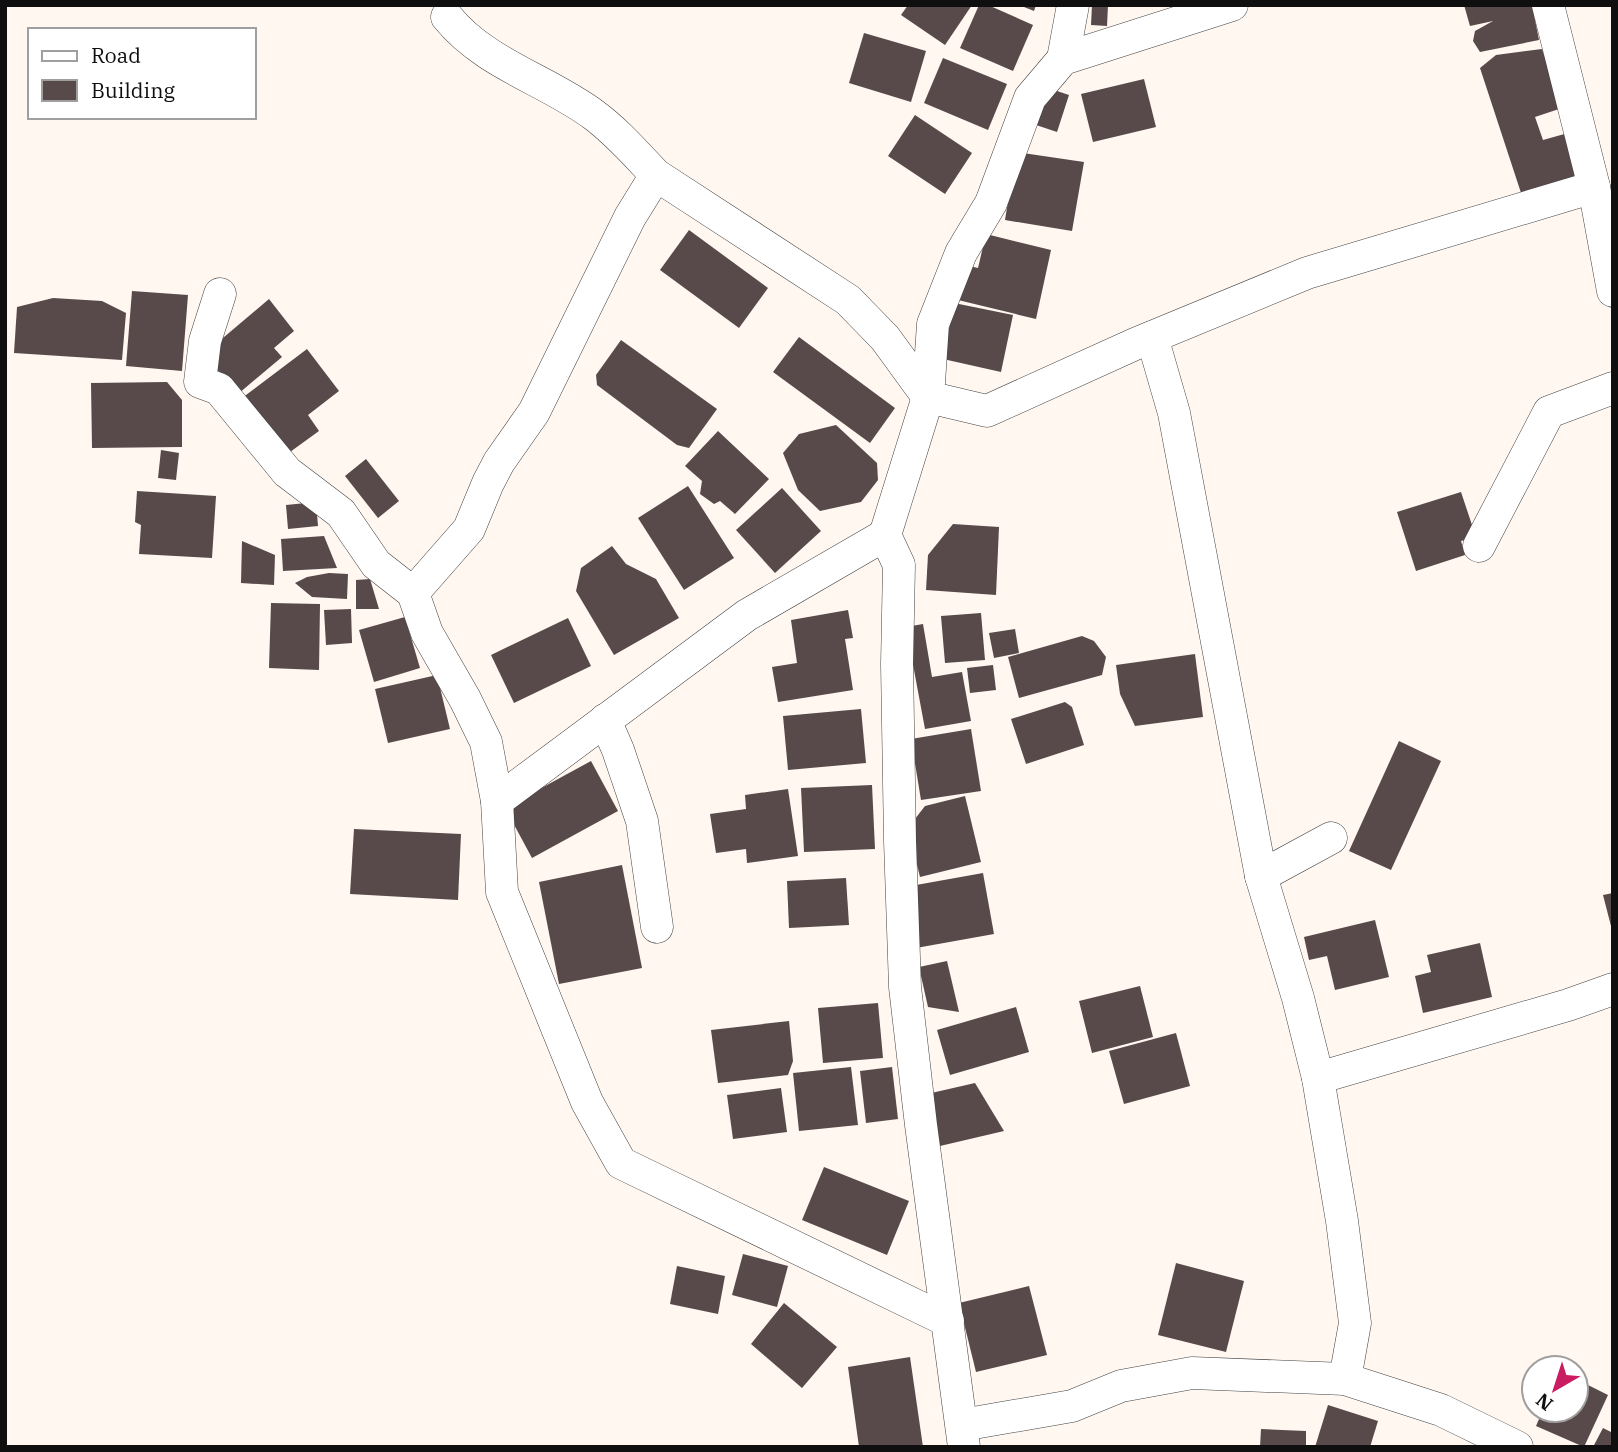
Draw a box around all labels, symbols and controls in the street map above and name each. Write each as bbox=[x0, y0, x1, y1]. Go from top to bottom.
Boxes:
legend bbox=[28, 28, 256, 119]
text: Road bbox=[91, 41, 141, 69]
text: Building bbox=[91, 76, 176, 104]
north arrow bbox=[1520, 1354, 1590, 1424]
text: N bbox=[1531, 1388, 1558, 1416]

